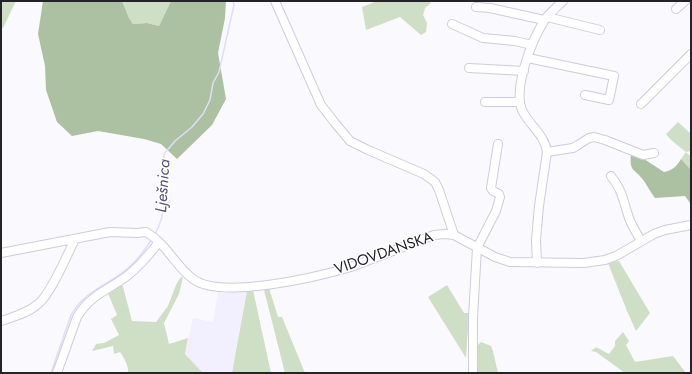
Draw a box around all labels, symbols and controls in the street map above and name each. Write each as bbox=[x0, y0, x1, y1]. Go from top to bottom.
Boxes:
water label: Lješnica bbox=[153, 159, 175, 213]
street label: VIDOVDANSKA bbox=[332, 229, 436, 279]

